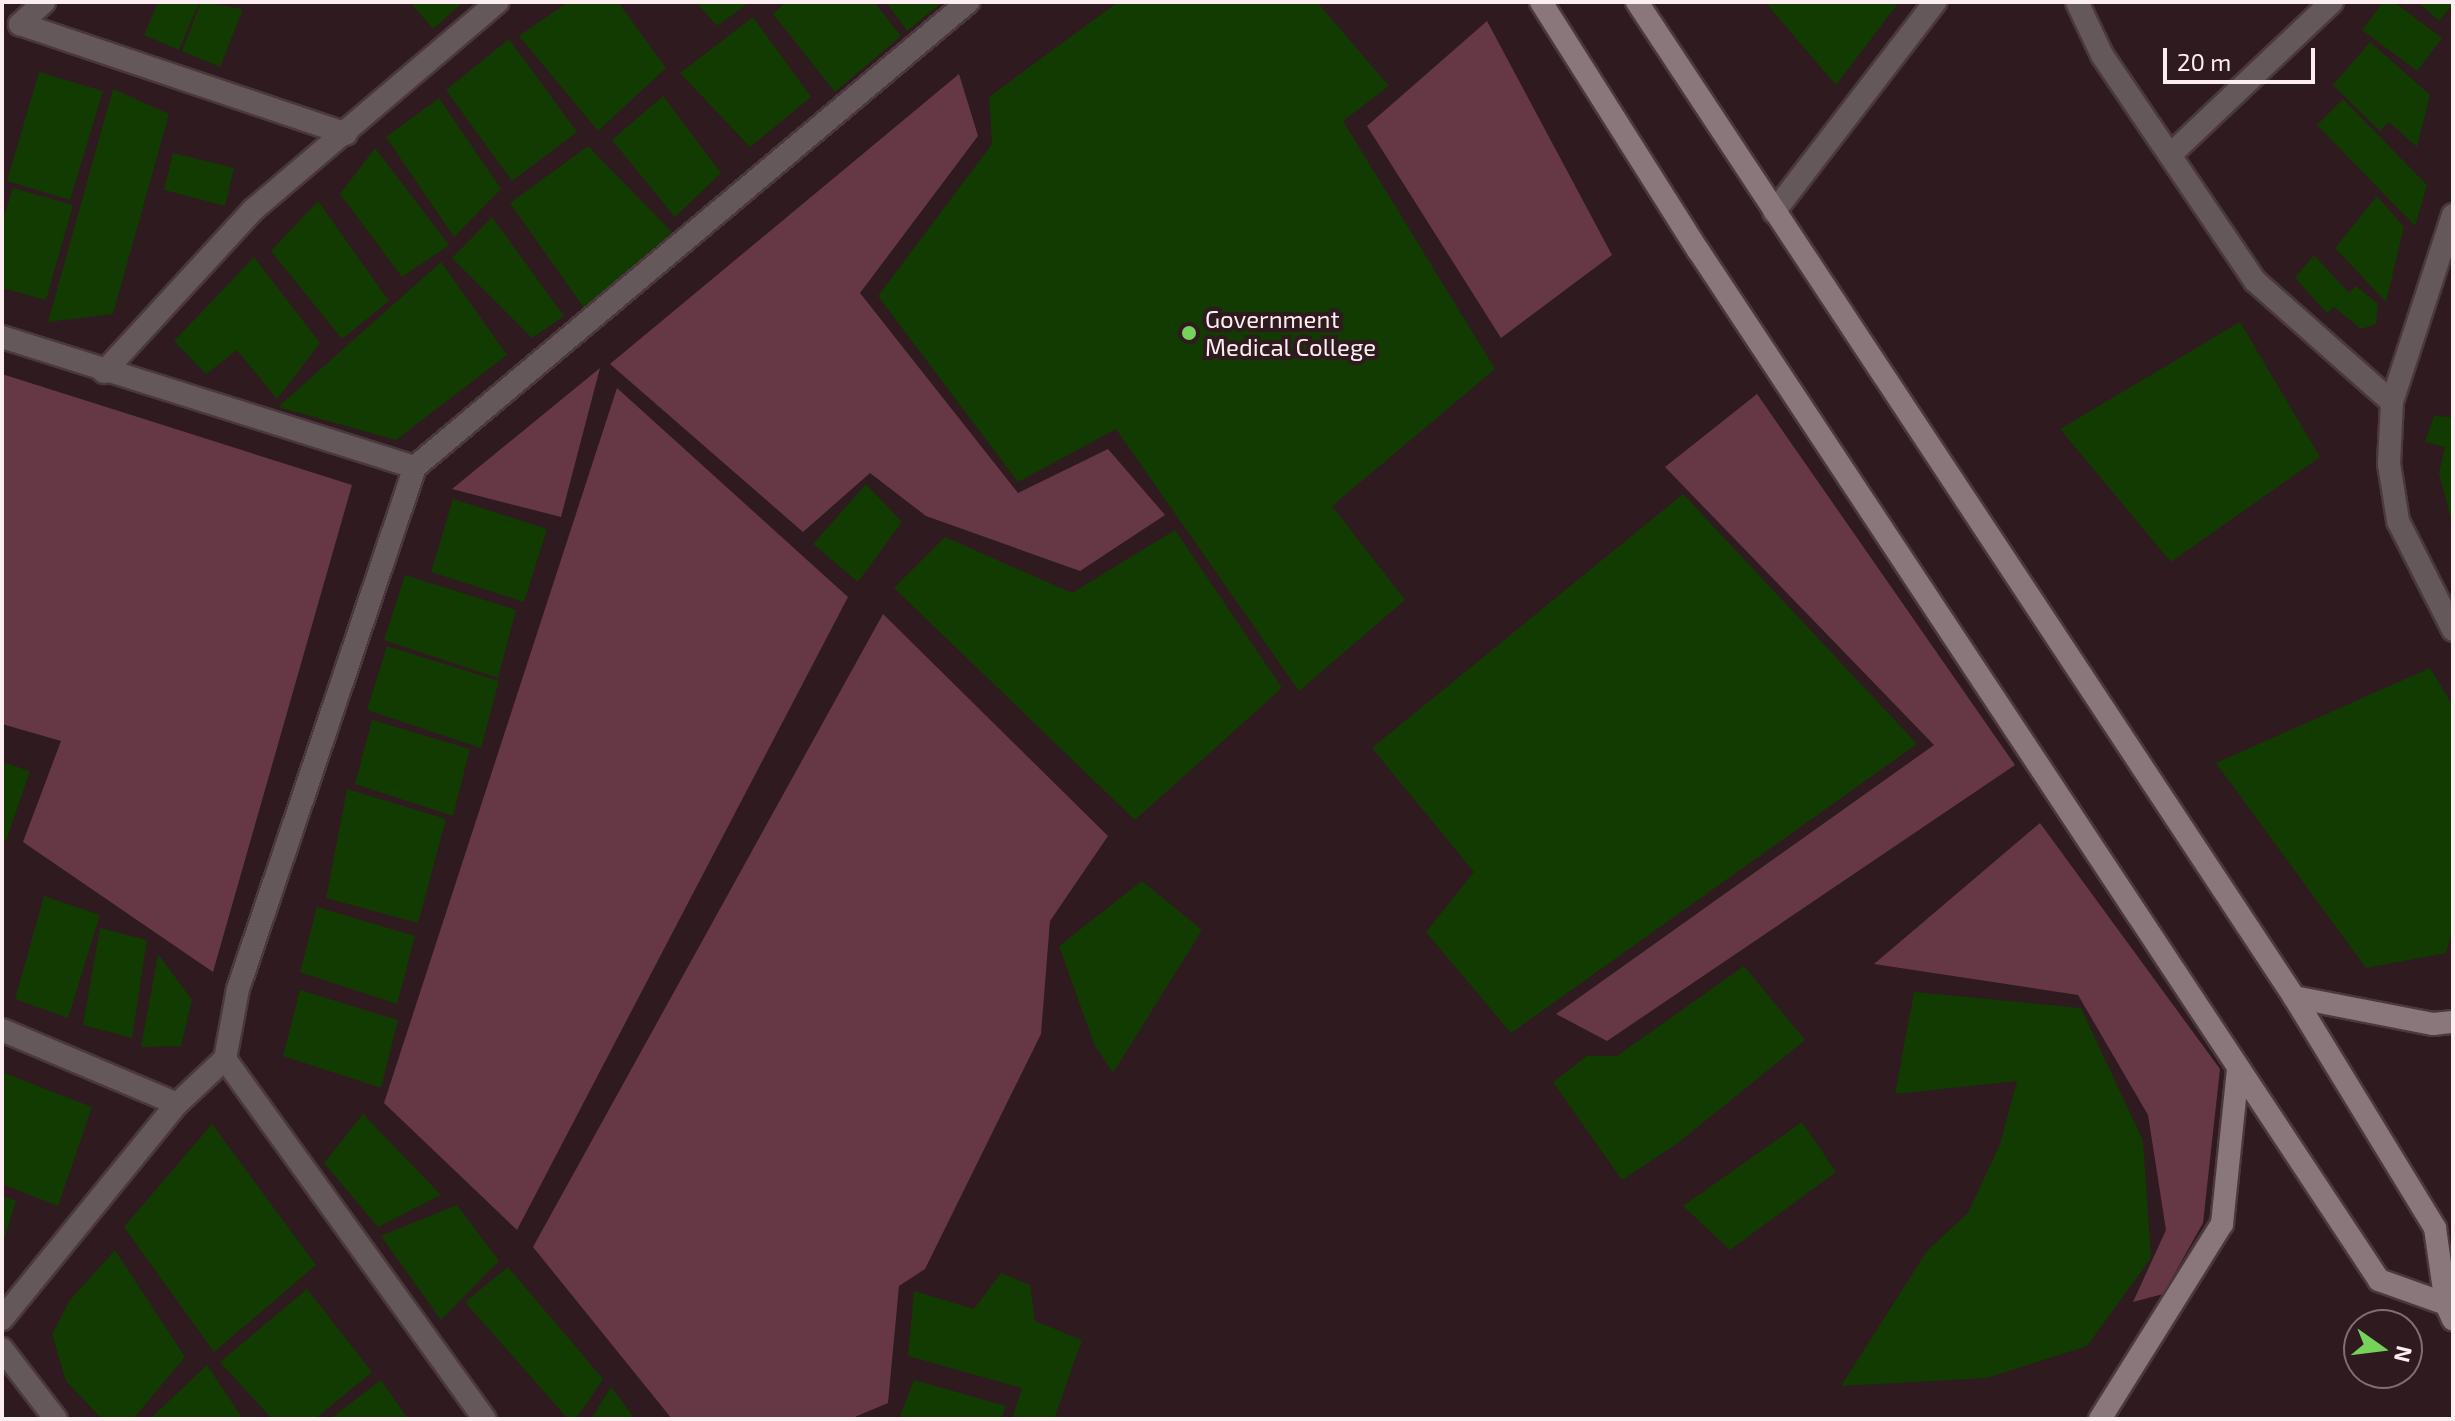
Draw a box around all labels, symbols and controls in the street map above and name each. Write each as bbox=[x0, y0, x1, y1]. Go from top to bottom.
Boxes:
scale bar bbox=[2167, 32, 2319, 82]
text: 20 m bbox=[2177, 47, 2231, 76]
place label: Government Medical College bbox=[1205, 305, 1377, 361]
marker: Government Medical College bbox=[1180, 324, 1198, 342]
north arrow bbox=[2343, 1309, 2423, 1389]
text: N bbox=[2390, 1343, 2419, 1365]

